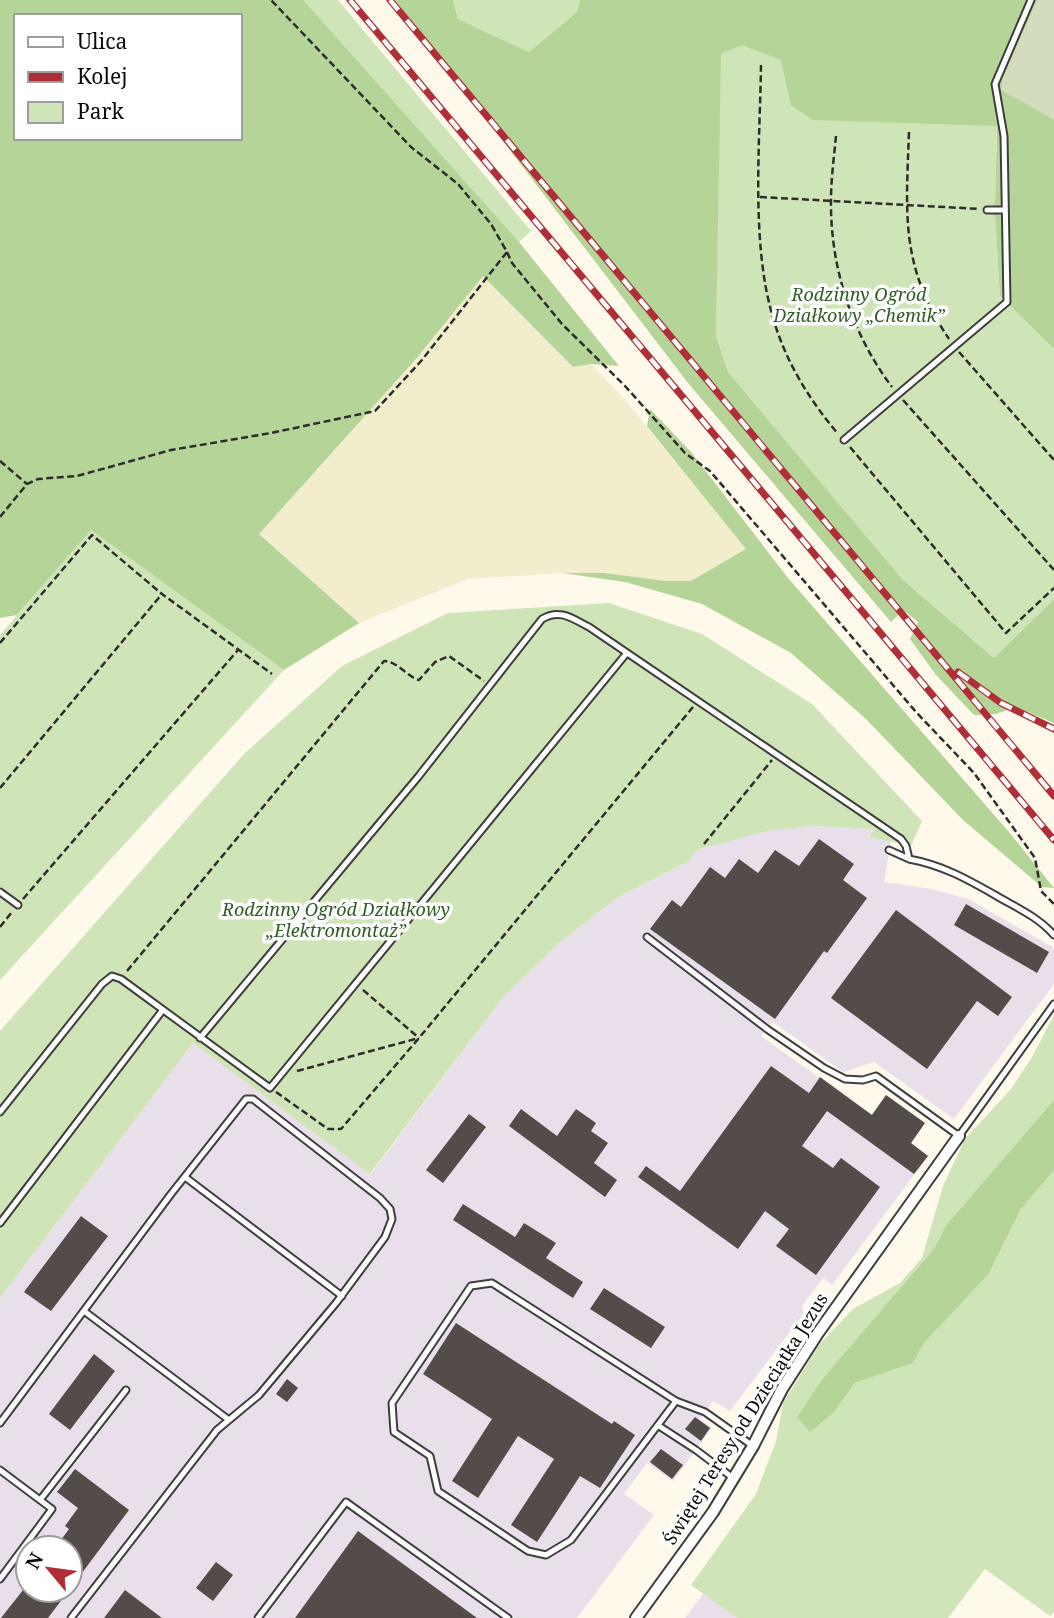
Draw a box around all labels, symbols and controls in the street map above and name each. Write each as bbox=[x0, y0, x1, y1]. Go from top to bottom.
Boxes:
legend bbox=[14, 14, 242, 140]
text: Ulica bbox=[77, 27, 127, 55]
text: Kolej bbox=[77, 62, 127, 90]
text: Park bbox=[77, 97, 124, 125]
park label: Rodzinny Ogród Działkowy „Chemik” bbox=[772, 282, 946, 327]
park label: Rodzinny Ogród Działkowy „Elektromontaż” bbox=[221, 897, 450, 942]
street label: Świętej Teresy od Dzieciątka Jezus bbox=[657, 1288, 833, 1549]
north arrow bbox=[14, 1534, 84, 1604]
text: N bbox=[19, 1548, 49, 1574]

